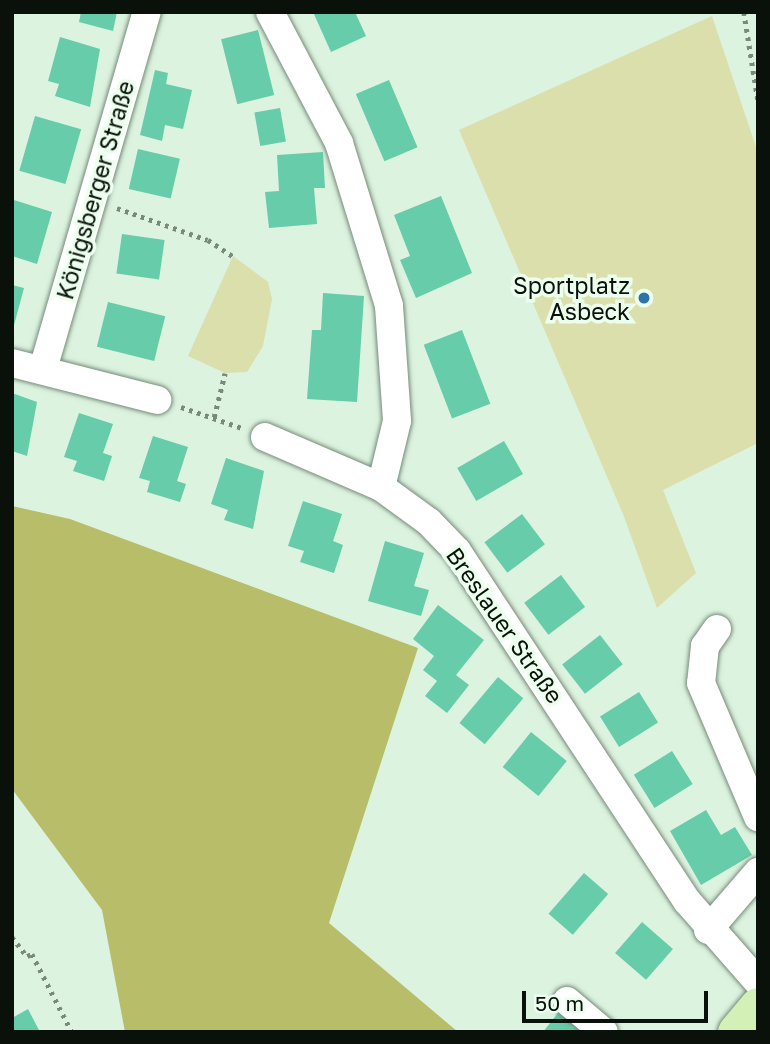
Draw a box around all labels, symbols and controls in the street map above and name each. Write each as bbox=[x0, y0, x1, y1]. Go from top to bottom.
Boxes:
street label: Königsberger Straße bbox=[51, 77, 139, 303]
place label: Sportplatz Asbeck bbox=[513, 271, 630, 325]
marker: Sportplatz Asbeck bbox=[636, 290, 652, 306]
street label: Breslauer Straße bbox=[441, 542, 569, 708]
scale bar bbox=[525, 978, 710, 1022]
text: 50 m bbox=[535, 990, 584, 1016]

